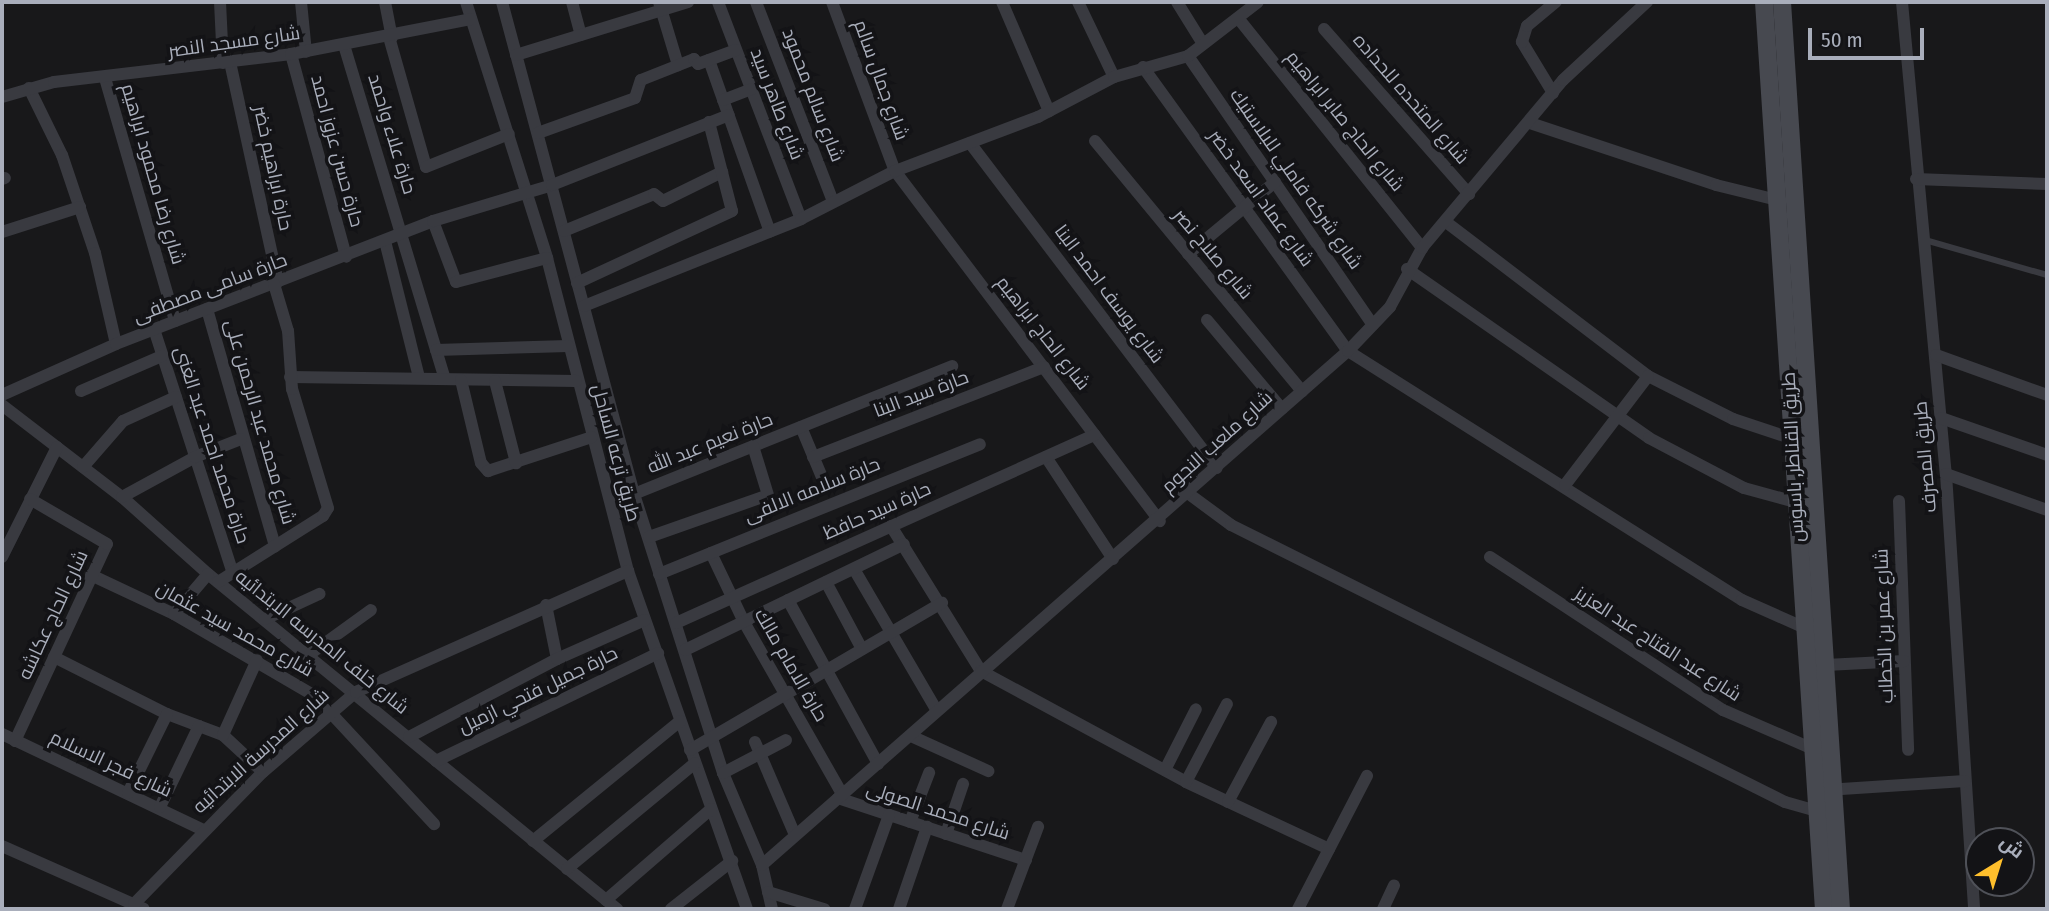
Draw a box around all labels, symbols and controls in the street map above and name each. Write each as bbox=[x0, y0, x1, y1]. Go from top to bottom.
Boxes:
scale bar bbox=[1811, 14, 1926, 58]
street label: شارع جمال سالم bbox=[849, 17, 913, 143]
street label: شارع مسجد النصر bbox=[167, 21, 301, 63]
street label: شارع سالم محمود bbox=[777, 25, 849, 165]
text: 50 m bbox=[1821, 27, 1863, 53]
street label: شارع المتحده للحداده bbox=[1348, 29, 1474, 169]
street label: شارع طاهر سيد bbox=[745, 45, 809, 163]
street label: شارع الحاج صابر ابراهيم bbox=[1281, 46, 1409, 196]
street label: حارة علاء واحمد bbox=[363, 71, 421, 197]
street label: حارة حسن عزوز احمد bbox=[306, 73, 368, 229]
street label: شارع رضا محمود ابراهيم bbox=[116, 81, 190, 267]
street label: شارع شركه فاملي للبلاستيك bbox=[1225, 84, 1367, 274]
street label: حارة ابراهيم خضر bbox=[249, 103, 297, 233]
street label: شارع عماد اسعد خضر bbox=[1204, 125, 1318, 271]
street label: شارع صلاح نصر bbox=[1168, 204, 1258, 304]
street label: شارع يوسف احمد البنا bbox=[1049, 220, 1169, 368]
street label: حارة سامى مصطفى bbox=[130, 248, 290, 328]
street label: شارع الحاج ابراهيم bbox=[991, 271, 1095, 395]
street label: شارع محمد عبد الرحمن على bbox=[220, 317, 300, 527]
street label: حارة محمد احمد عبد الغنى bbox=[169, 344, 255, 546]
street label: حارة سيد البنا bbox=[870, 365, 972, 423]
street label: طريق القناطر, باسوس bbox=[1777, 371, 1809, 543]
street label: طريق ترعه الساحل bbox=[587, 382, 645, 524]
street label: شارع ملعب النجوم bbox=[1157, 386, 1277, 498]
street label: طريق المصرف bbox=[1909, 400, 1941, 514]
street label: حارة نعيم عبد الله bbox=[644, 408, 776, 478]
street label: حارة سلامه الالفى bbox=[741, 452, 883, 528]
street label: حارة سيد حافظ bbox=[820, 477, 934, 545]
street label: شارع الحاج عكاشه bbox=[13, 547, 93, 683]
street label: شارع عمر بن الخطاب bbox=[1870, 548, 1898, 704]
street label: شارع خلف المدرسه الابتدائيه bbox=[231, 565, 413, 719]
street label: شارع محمد سيد عثمان bbox=[152, 576, 318, 682]
street label: شارع عبد الفتاح عبد العزيز bbox=[1571, 582, 1745, 706]
street label: حارة الامام مالك bbox=[749, 604, 833, 726]
street label: حارة جميل فتحي ازميل bbox=[455, 642, 621, 738]
street label: شارع المدرسة الابتدائيه bbox=[188, 684, 334, 818]
street label: شارع فجر الاسلام bbox=[46, 726, 176, 802]
street label: شارع محمد الصولى bbox=[863, 777, 1013, 845]
north arrow bbox=[1965, 827, 2035, 897]
text: ش bbox=[1995, 830, 2029, 863]

